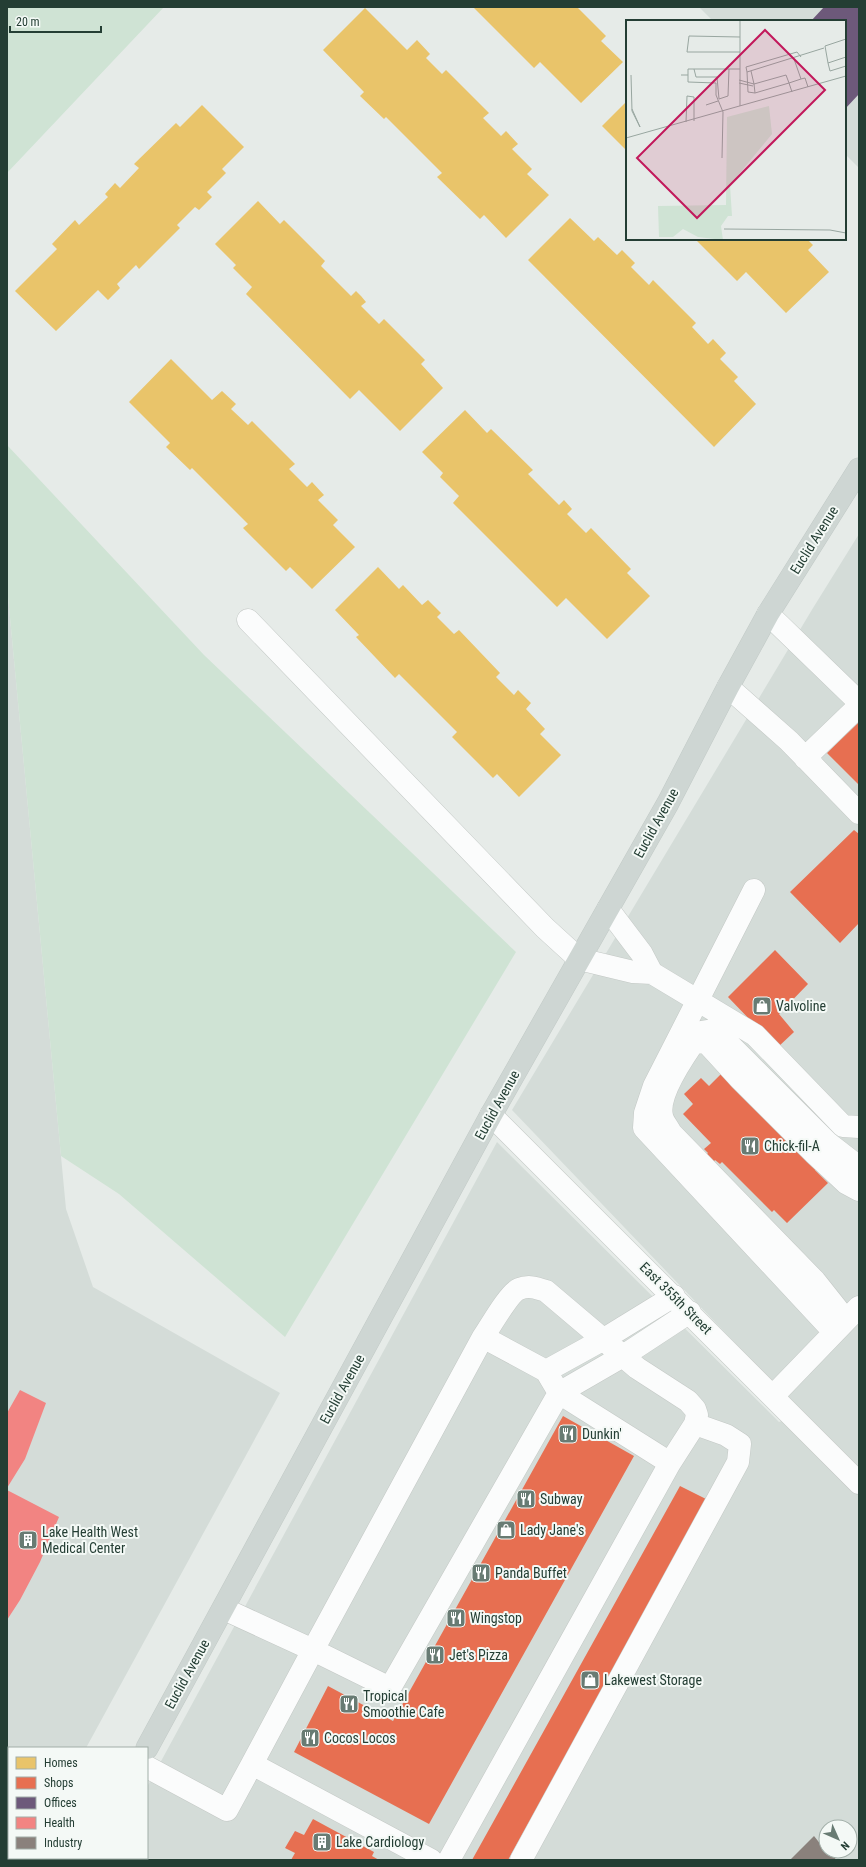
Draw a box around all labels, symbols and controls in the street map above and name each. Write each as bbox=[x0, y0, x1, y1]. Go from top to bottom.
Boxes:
scale bar bbox=[10, 8, 101, 34]
text: 20 m bbox=[16, 15, 40, 29]
inset map bbox=[626, 20, 846, 240]
street label: Euclid Avenue bbox=[787, 503, 841, 577]
street label: Euclid Avenue bbox=[630, 785, 682, 861]
shop icon: Valvoline bbox=[751, 995, 773, 1017]
place label: Valvoline bbox=[776, 998, 827, 1014]
street label: Euclid Avenue bbox=[471, 1067, 523, 1143]
restaurant icon: Chick-fil-A bbox=[739, 1135, 761, 1157]
place label: Chick-fil-A bbox=[764, 1138, 820, 1154]
street label: East 355th Street bbox=[637, 1259, 715, 1337]
street label: Euclid Avenue bbox=[316, 1351, 368, 1427]
restaurant icon: Dunkin' bbox=[557, 1423, 579, 1445]
place label: Dunkin' bbox=[582, 1426, 622, 1442]
restaurant icon: Subway bbox=[515, 1488, 537, 1510]
place label: Subway bbox=[540, 1491, 583, 1507]
shop icon: Lady Jane's bbox=[495, 1519, 517, 1541]
place label: Lady Jane's bbox=[520, 1522, 584, 1538]
place label: Lake Health West Medical Center bbox=[42, 1524, 138, 1556]
building icon: Lake Health West Medical Center bbox=[17, 1529, 39, 1551]
restaurant icon: Panda Buffet bbox=[470, 1562, 492, 1584]
place label: Panda Buffet bbox=[495, 1565, 567, 1581]
restaurant icon: Wingstop bbox=[445, 1607, 467, 1629]
place label: Wingstop bbox=[470, 1610, 522, 1626]
street label: Euclid Avenue bbox=[161, 1636, 213, 1712]
restaurant icon: Jet's Pizza bbox=[424, 1644, 446, 1666]
place label: Jet's Pizza bbox=[449, 1647, 508, 1663]
shop icon: Lakewest Storage bbox=[579, 1669, 601, 1691]
place label: Lakewest Storage bbox=[604, 1672, 702, 1688]
place label: Tropical Smoothie Cafe bbox=[363, 1688, 445, 1720]
restaurant icon: Tropical Smoothie Cafe bbox=[338, 1693, 360, 1715]
restaurant icon: Cocos Locos bbox=[299, 1727, 321, 1749]
place label: Cocos Locos bbox=[324, 1730, 396, 1746]
legend bbox=[8, 1747, 148, 1859]
text: Homes bbox=[44, 1756, 78, 1770]
text: Shops bbox=[44, 1776, 73, 1790]
text: Offices bbox=[44, 1796, 77, 1810]
text: Health bbox=[44, 1816, 75, 1830]
north arrow bbox=[818, 1819, 858, 1859]
building icon: Lake Cardiology bbox=[311, 1831, 333, 1853]
place label: Lake Cardiology bbox=[336, 1834, 424, 1850]
text: Industry bbox=[44, 1836, 82, 1850]
text: N bbox=[838, 1839, 852, 1853]

